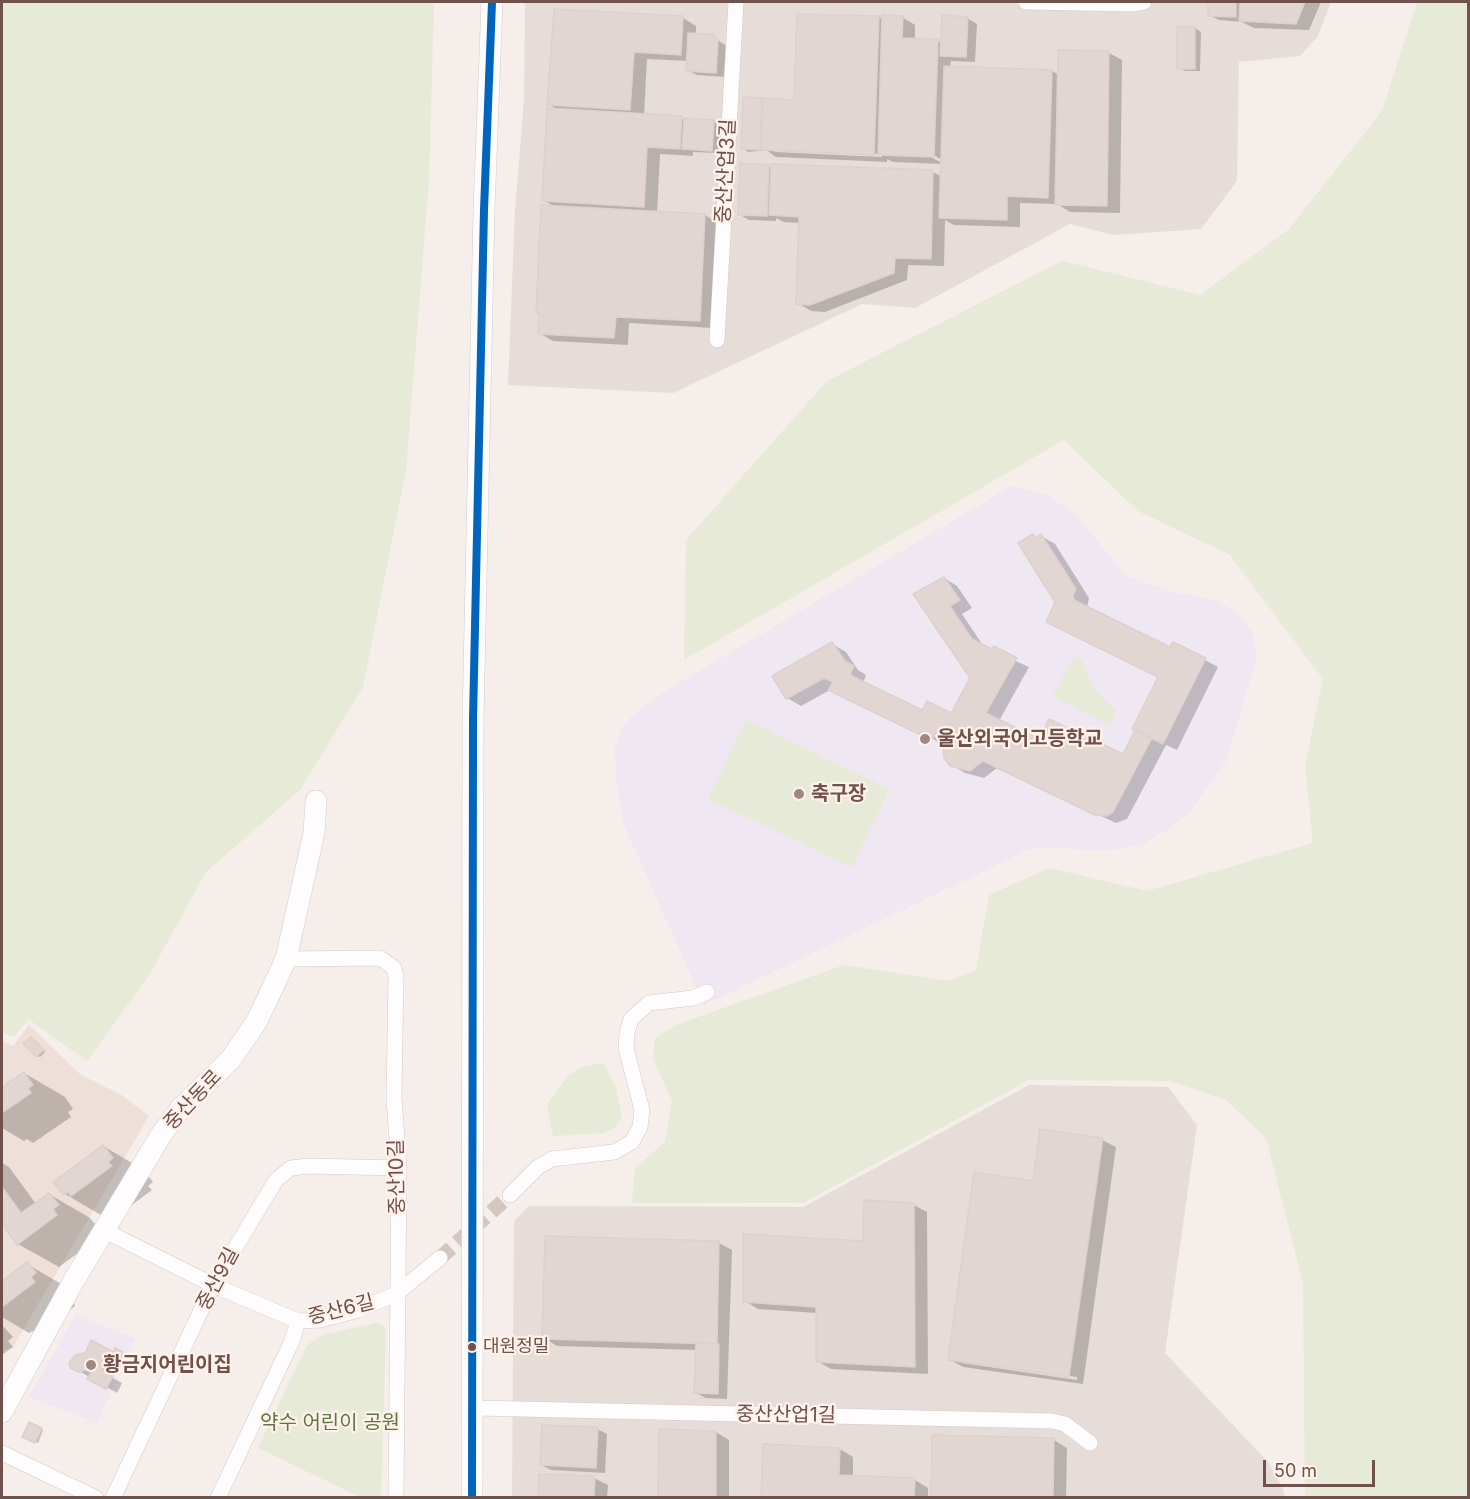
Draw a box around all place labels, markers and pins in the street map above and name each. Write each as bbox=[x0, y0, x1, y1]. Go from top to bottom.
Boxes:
place label: 울산외국어고등학교 bbox=[937, 727, 1103, 751]
marker: 울산외국어고등학교 bbox=[918, 732, 932, 746]
place label: 축구장 bbox=[811, 782, 866, 806]
marker: 축구장 bbox=[792, 787, 806, 801]
place label: 대원정밀 bbox=[483, 1336, 549, 1358]
marker: 대원정밀 bbox=[466, 1341, 478, 1353]
place label: 황금지어린이집 bbox=[103, 1353, 232, 1377]
marker: 황금지어린이집 bbox=[84, 1358, 98, 1372]

